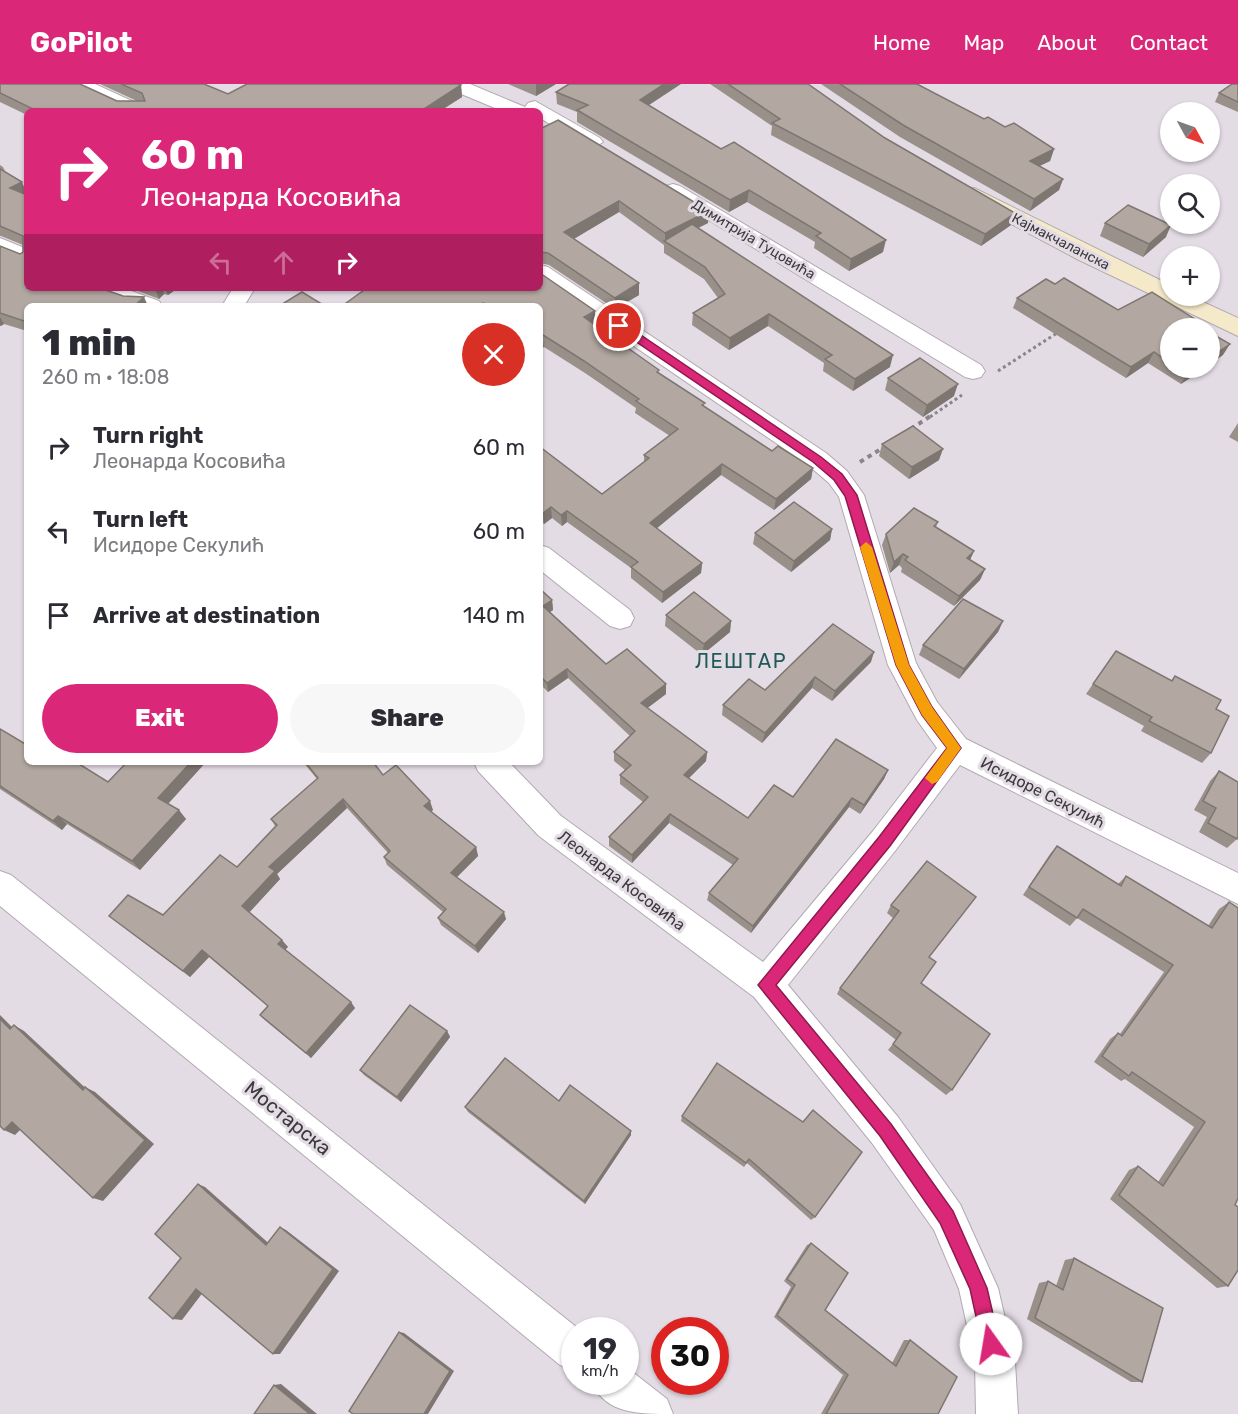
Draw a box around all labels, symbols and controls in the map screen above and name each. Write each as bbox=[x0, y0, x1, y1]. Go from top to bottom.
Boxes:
text: GoPilot bbox=[30, 26, 132, 59]
text: Home bbox=[873, 30, 930, 55]
text: Map bbox=[963, 30, 1004, 55]
text: About bbox=[1037, 30, 1097, 55]
text: Contact bbox=[1130, 30, 1208, 55]
north arrow bbox=[1160, 102, 1220, 162]
map controls bbox=[1160, 102, 1220, 378]
text: 60 m bbox=[141, 130, 244, 180]
icon: right bbox=[42, 132, 120, 210]
button: search bbox=[1160, 174, 1220, 234]
text: Леонарда Косовића bbox=[141, 181, 401, 213]
street label: Димитрија Туцовића bbox=[689, 196, 818, 283]
street label: Кајмакчаланска bbox=[1009, 209, 1113, 273]
icon: left bbox=[204, 246, 237, 279]
icon: ahead bbox=[267, 246, 300, 279]
icon: right bbox=[330, 246, 363, 279]
button: + bbox=[1160, 246, 1220, 306]
pin bbox=[593, 300, 644, 351]
icon: arrive bbox=[602, 309, 635, 342]
button: − bbox=[1160, 318, 1220, 378]
text: 1 min bbox=[42, 321, 136, 364]
button: close bbox=[462, 323, 525, 386]
text: 260 m · 18:08 bbox=[42, 365, 169, 389]
text: Turn right bbox=[93, 422, 203, 449]
icon: right bbox=[42, 431, 75, 464]
text: 60 m bbox=[473, 434, 525, 461]
text: Леонарда Косовића bbox=[93, 449, 286, 473]
text: Turn left bbox=[93, 506, 188, 533]
icon: left bbox=[42, 515, 75, 548]
text: 60 m bbox=[473, 518, 525, 545]
text: Исидоре Секулић bbox=[93, 533, 264, 557]
icon: arrive bbox=[42, 599, 75, 632]
text: Arrive at destination bbox=[93, 602, 320, 629]
text: 140 m bbox=[463, 602, 525, 629]
district label: ЛЕШТАР bbox=[695, 649, 787, 673]
button: Exit bbox=[42, 684, 278, 753]
button: Share bbox=[290, 684, 525, 753]
street label: Исидоре Секулић bbox=[977, 753, 1108, 832]
street label: Леонарда Косовића bbox=[554, 826, 689, 934]
street label: Мостарска bbox=[240, 1076, 336, 1160]
position arrow bbox=[959, 1312, 1023, 1376]
speed limit sign: 30 bbox=[651, 1317, 729, 1395]
text: 19 bbox=[583, 1331, 617, 1367]
text: km/h bbox=[581, 1362, 619, 1380]

